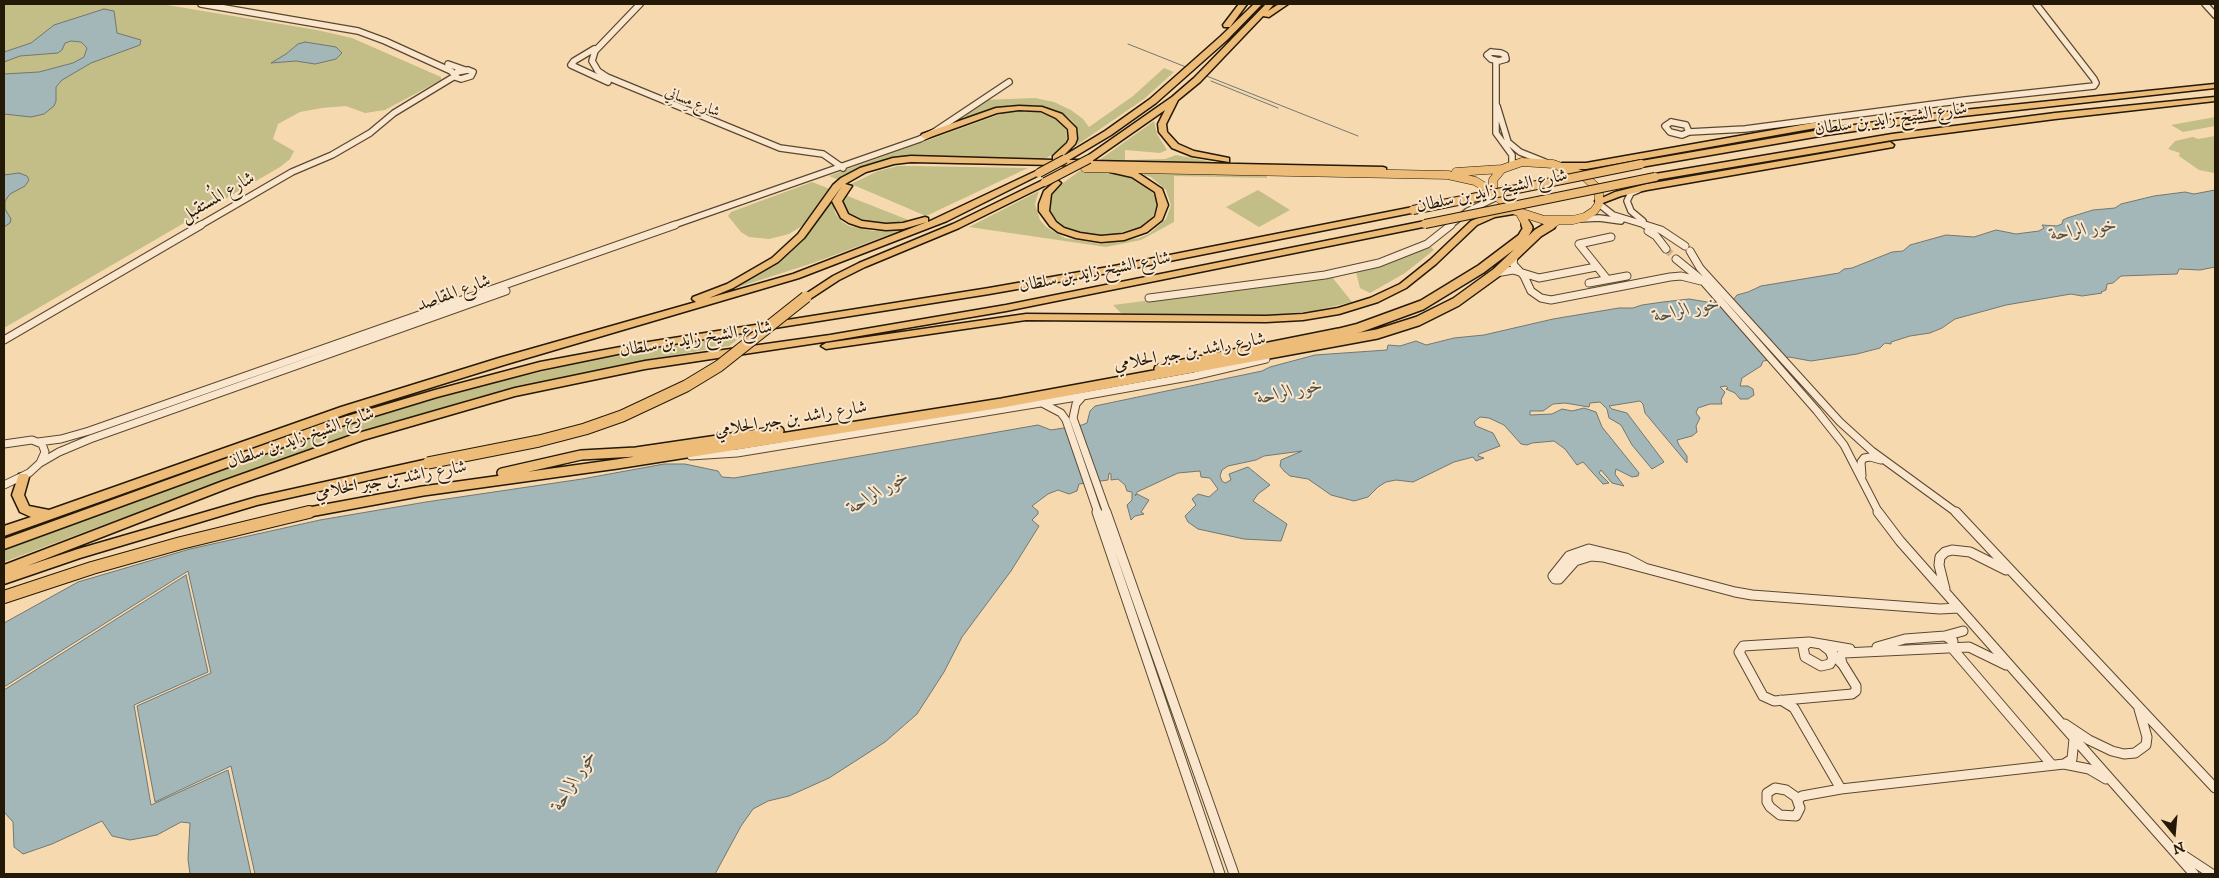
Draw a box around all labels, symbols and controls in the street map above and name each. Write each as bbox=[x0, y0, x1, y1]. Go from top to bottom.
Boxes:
street label: شارع مِسانِي bbox=[662, 84, 722, 122]
street label: شارع الشيخ زايد بن سلطان bbox=[1813, 99, 1969, 141]
street label: شارع الشيخ زايد بن سلطان bbox=[1414, 165, 1570, 219]
street label: شارع المُستقبل bbox=[177, 168, 259, 228]
water label: خور الراحة bbox=[2049, 214, 2119, 248]
street label: شارع الشيخ زايد بن سلطان bbox=[1017, 248, 1173, 298]
street label: شارع المقاصد bbox=[414, 271, 494, 317]
water label: خور الراحة bbox=[1652, 293, 1722, 329]
street label: شارع الشيخ زايد بن سلطان bbox=[618, 317, 774, 363]
street label: شارع راشد بن جبر الحلامي bbox=[1112, 329, 1268, 377]
water label: خور الراحة bbox=[1255, 375, 1325, 411]
street label: شارع راشد بن جبر الحلامي bbox=[713, 397, 869, 443]
street label: شارع الشيخ زايد بن سلطان bbox=[225, 404, 377, 474]
street label: شارع راشد بن جبر الحلامي bbox=[313, 457, 469, 505]
water label: خور الراحة bbox=[844, 466, 914, 520]
water label: خور الراحة bbox=[547, 746, 603, 816]
north arrow bbox=[2149, 808, 2199, 858]
text: N bbox=[2170, 837, 2187, 858]

